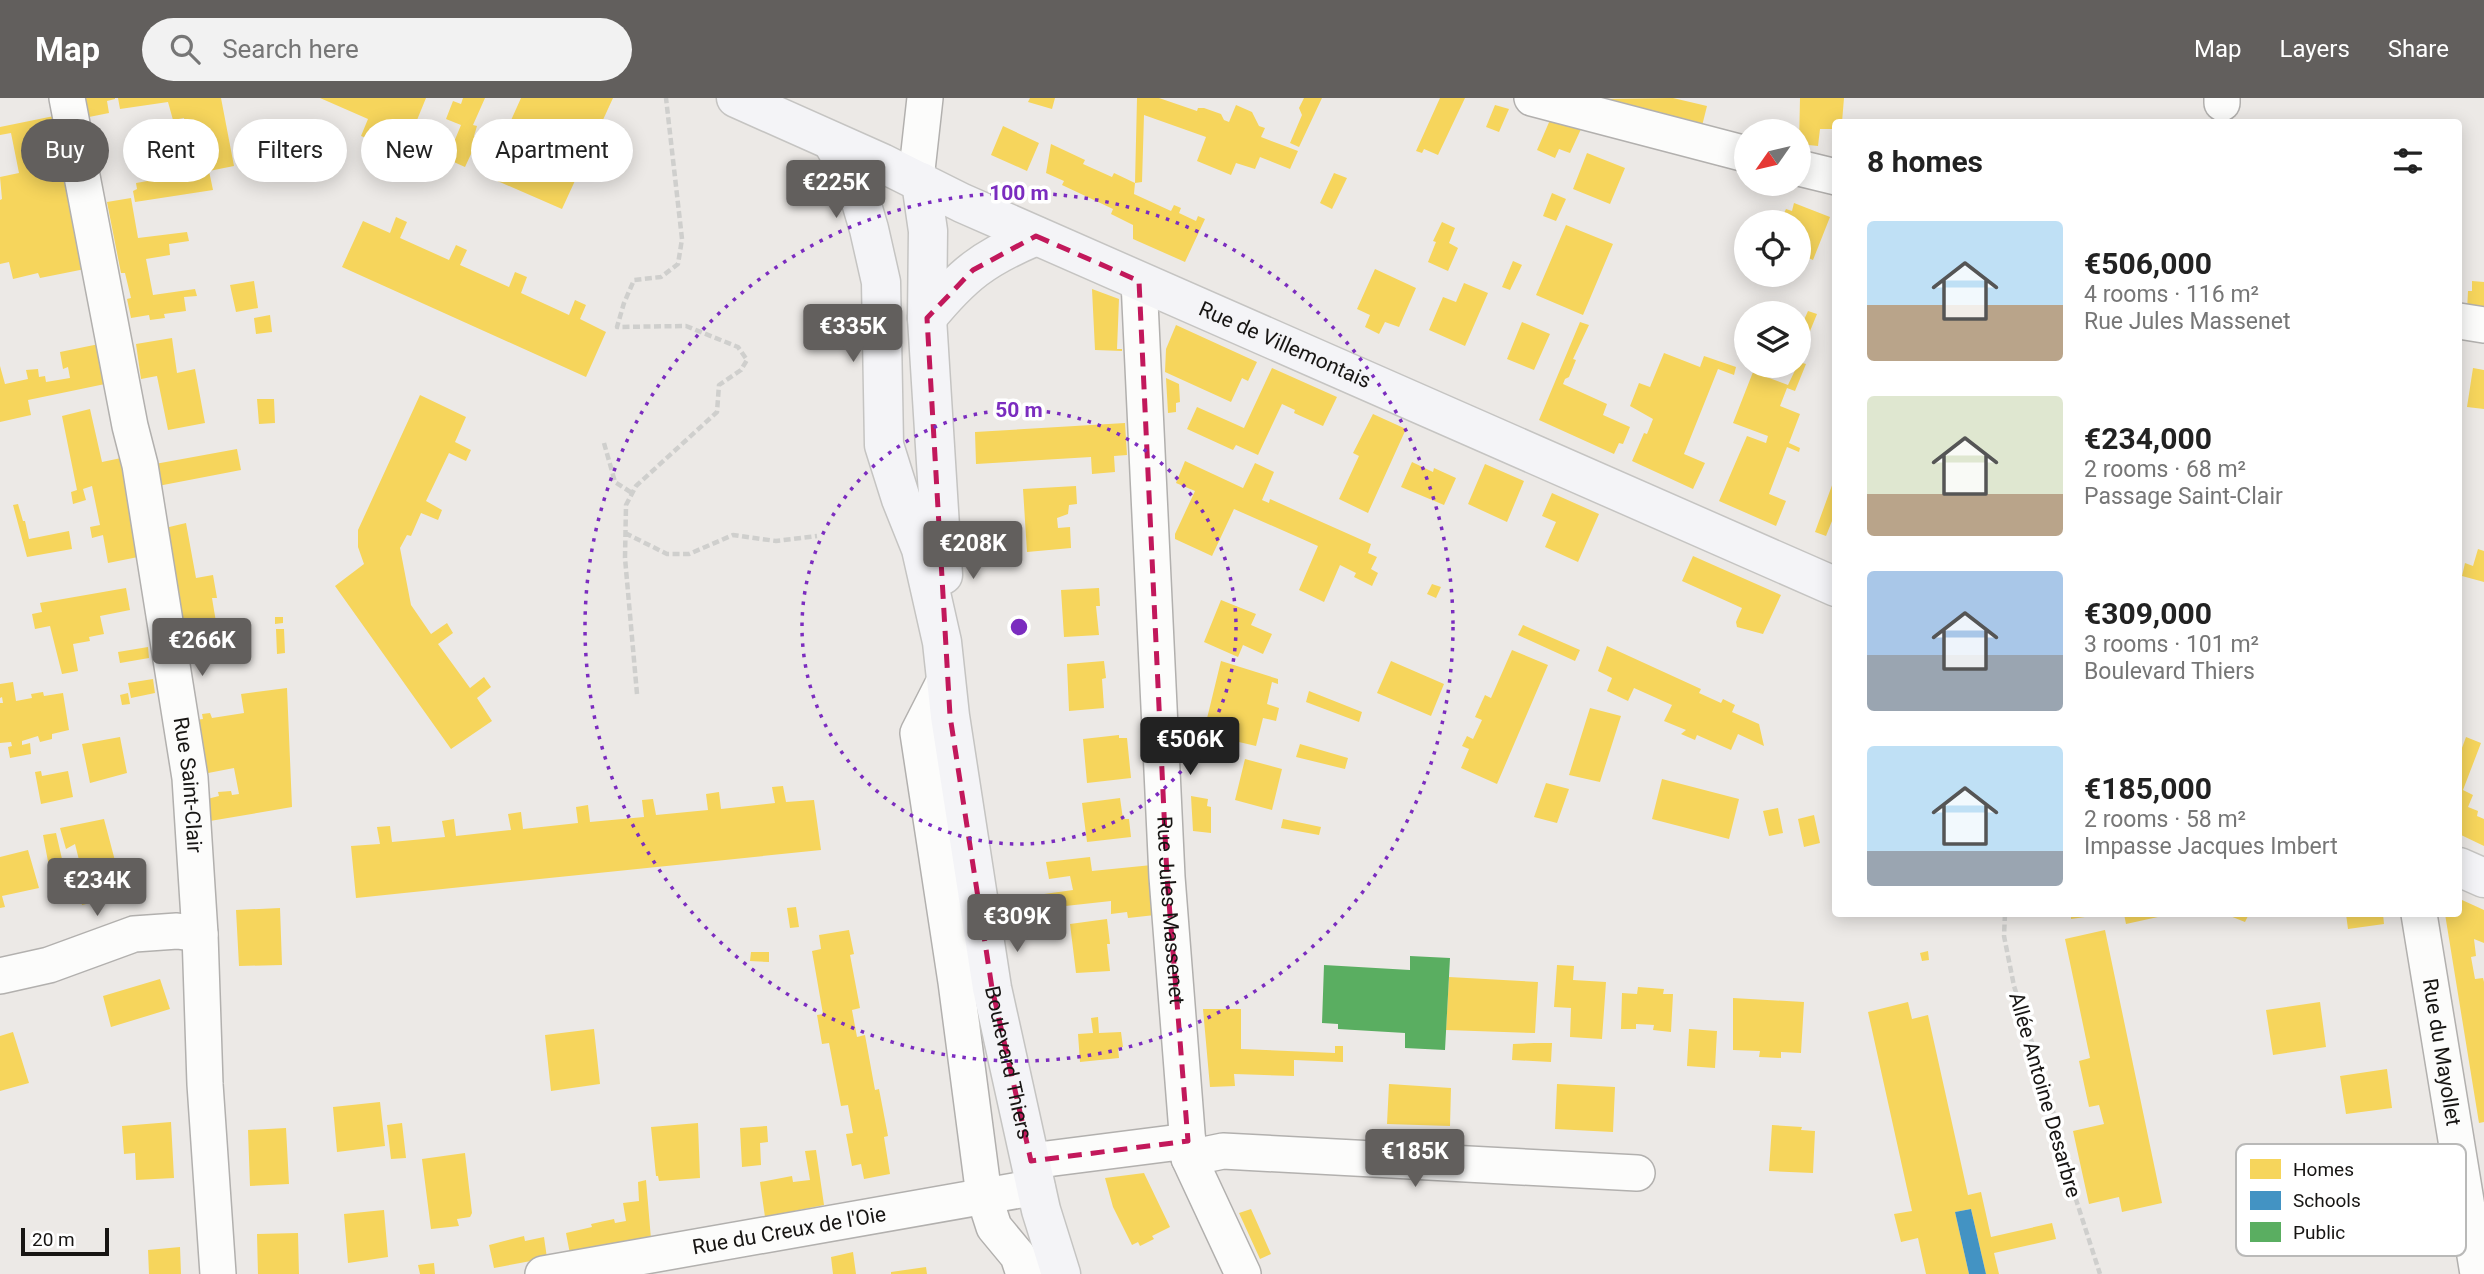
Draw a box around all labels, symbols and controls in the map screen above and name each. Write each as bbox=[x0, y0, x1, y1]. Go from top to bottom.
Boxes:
search box bbox=[142, 18, 632, 81]
text: Map bbox=[35, 30, 100, 69]
icon: search bbox=[166, 30, 204, 68]
text: Search here bbox=[222, 34, 359, 64]
text: Map bbox=[2194, 35, 2242, 63]
text: Layers bbox=[2280, 35, 2350, 63]
text: Share bbox=[2388, 35, 2449, 63]
chip: Buy bbox=[21, 119, 109, 182]
chip: Rent bbox=[123, 119, 219, 182]
chip: Filters bbox=[233, 119, 347, 182]
chip: New bbox=[361, 119, 457, 182]
chip: Apartment bbox=[471, 119, 633, 182]
north arrow bbox=[1734, 119, 1811, 196]
map controls bbox=[1734, 119, 1811, 378]
icon: filters bbox=[2389, 142, 2427, 180]
text: 8 homes bbox=[1867, 144, 1983, 179]
pin: €225K bbox=[787, 160, 885, 220]
text: €225K bbox=[802, 169, 870, 196]
text: 100 m bbox=[989, 181, 1049, 205]
button: locate bbox=[1734, 210, 1811, 287]
text: €506,000 bbox=[2084, 246, 2212, 281]
icon: home bbox=[1923, 249, 2007, 333]
text: 4 rooms · 116 m² bbox=[2084, 281, 2259, 308]
street label: Rue de Villemontais bbox=[1195, 297, 1375, 393]
button: layers bbox=[1734, 301, 1811, 378]
pin: €335K bbox=[804, 304, 902, 364]
text: Rue Jules Massenet bbox=[2084, 308, 2290, 335]
text: €335K bbox=[819, 313, 887, 340]
text: 50 m bbox=[995, 398, 1043, 422]
text: €234,000 bbox=[2084, 421, 2212, 456]
icon: home bbox=[1923, 424, 2007, 508]
text: 2 rooms · 68 m² bbox=[2084, 456, 2246, 483]
text: Passage Saint-Clair bbox=[2084, 483, 2283, 510]
pin: €208K bbox=[924, 522, 1022, 581]
text: €208K bbox=[939, 530, 1007, 557]
text: €309,000 bbox=[2084, 596, 2212, 631]
icon: home bbox=[1923, 599, 2007, 683]
centre of rings bbox=[1007, 615, 1031, 639]
pin: €266K bbox=[153, 618, 251, 678]
text: €266K bbox=[168, 627, 236, 654]
text: 3 rooms · 101 m² bbox=[2084, 631, 2259, 658]
text: Boulevard Thiers bbox=[2084, 658, 2255, 685]
street label: Rue Saint-Clair bbox=[168, 715, 207, 854]
pin: €506K bbox=[1141, 718, 1239, 777]
text: €506K bbox=[1156, 726, 1224, 753]
text: €185,000 bbox=[2084, 771, 2212, 806]
icon: home bbox=[1923, 774, 2007, 858]
text: 2 rooms · 58 m² bbox=[2084, 806, 2246, 833]
street label: Rue Jules Massenet bbox=[1152, 816, 1189, 1005]
text: Impasse Jacques Imbert bbox=[2084, 833, 2338, 860]
pin: €234K bbox=[48, 858, 146, 918]
text: €234K bbox=[63, 867, 131, 894]
pin: €309K bbox=[968, 894, 1066, 954]
text: €309K bbox=[983, 903, 1051, 930]
street label: Rue du Mayollet bbox=[2418, 977, 2466, 1128]
street label: Boulevard Thiers bbox=[980, 984, 1037, 1141]
street label: Allée Antoine Desarbre bbox=[2004, 990, 2086, 1200]
pin: €185K bbox=[1366, 1130, 1464, 1189]
text: €185K bbox=[1381, 1138, 1449, 1165]
legend bbox=[2236, 1144, 2466, 1256]
text: Homes bbox=[2293, 1158, 2354, 1181]
text: Schools bbox=[2293, 1189, 2361, 1212]
street label: Rue du Creux de l'Oie bbox=[691, 1202, 888, 1259]
text: Public bbox=[2293, 1221, 2345, 1244]
scale bar bbox=[21, 1225, 108, 1257]
text: 20 m bbox=[32, 1228, 75, 1251]

